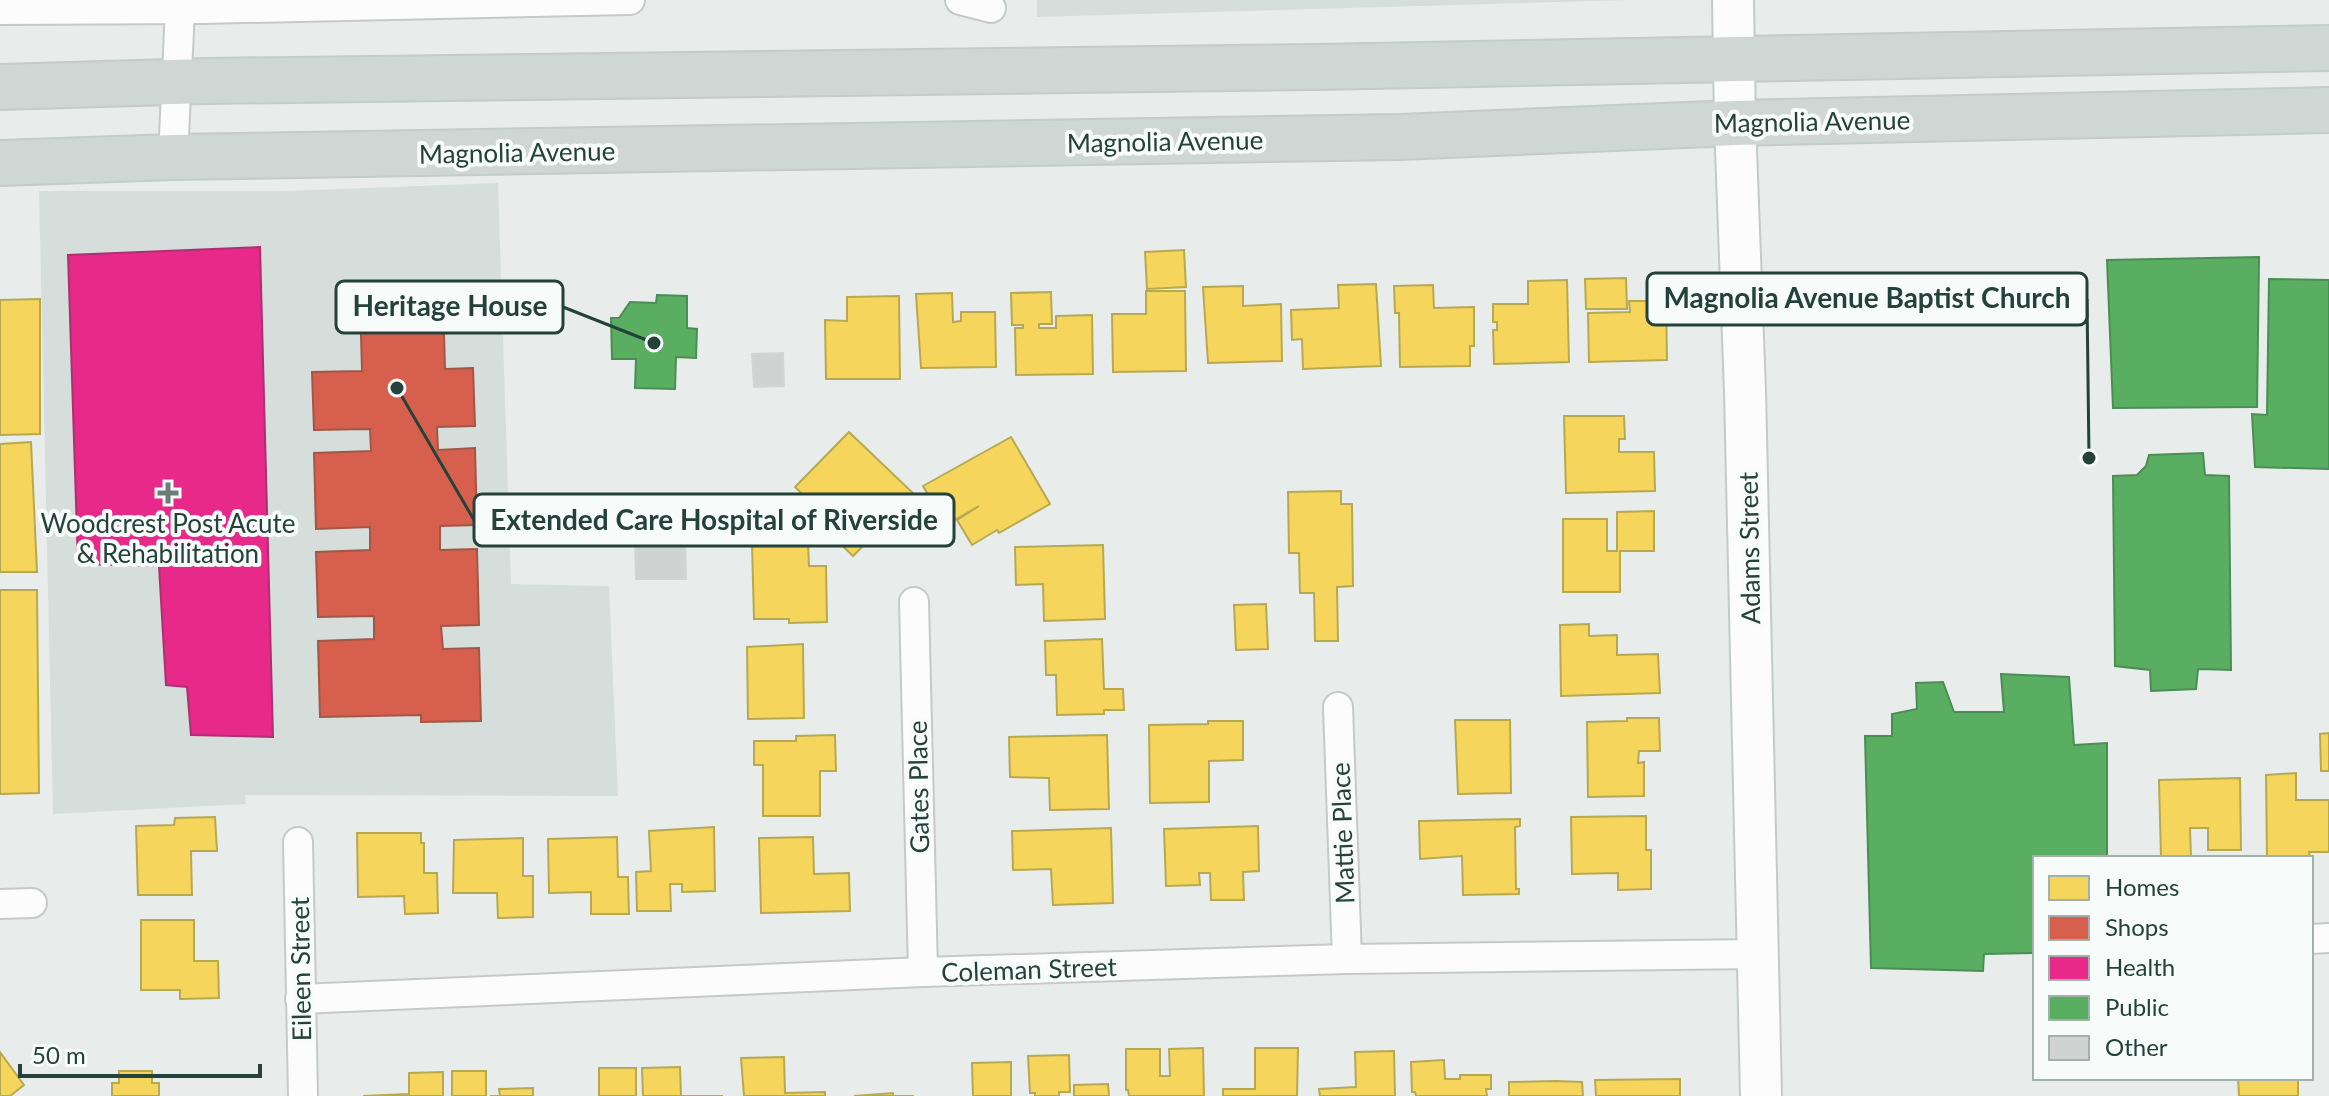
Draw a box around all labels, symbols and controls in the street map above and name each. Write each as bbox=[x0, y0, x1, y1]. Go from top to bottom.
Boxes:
street label: Magnolia Avenue bbox=[1713, 103, 1911, 139]
street label: Magnolia Avenue bbox=[1066, 123, 1264, 159]
street label: Magnolia Avenue bbox=[418, 134, 616, 170]
callout: Magnolia Avenue Baptist Church bbox=[1647, 273, 2087, 325]
text: Magnolia Avenue Baptist Church bbox=[1663, 280, 2071, 314]
callout: Heritage House bbox=[336, 281, 563, 333]
text: Heritage House bbox=[353, 288, 547, 322]
street label: Adams Street bbox=[1732, 471, 1766, 625]
marker: Woodcrest Post Acute & Rehabilitation bbox=[157, 482, 179, 504]
callout: Extended Care Hospital of Riverside bbox=[474, 494, 954, 546]
text: Extended Care Hospital of Riverside bbox=[490, 502, 938, 536]
place label: Woodcrest Post Acute & Rehabilitation bbox=[41, 507, 295, 569]
street label: Gates Place bbox=[901, 720, 935, 854]
street label: Mattie Place bbox=[1324, 762, 1360, 904]
legend bbox=[2033, 856, 2313, 1080]
text: Homes bbox=[2105, 872, 2179, 901]
street label: Eileen Street bbox=[283, 896, 317, 1041]
text: Shops bbox=[2105, 912, 2169, 941]
street label: Coleman Street bbox=[941, 950, 1118, 988]
text: Health bbox=[2105, 952, 2175, 981]
text: Public bbox=[2105, 992, 2169, 1021]
scale bar bbox=[20, 1028, 260, 1078]
text: Other bbox=[2105, 1032, 2168, 1061]
text: 50 m bbox=[32, 1040, 86, 1069]

